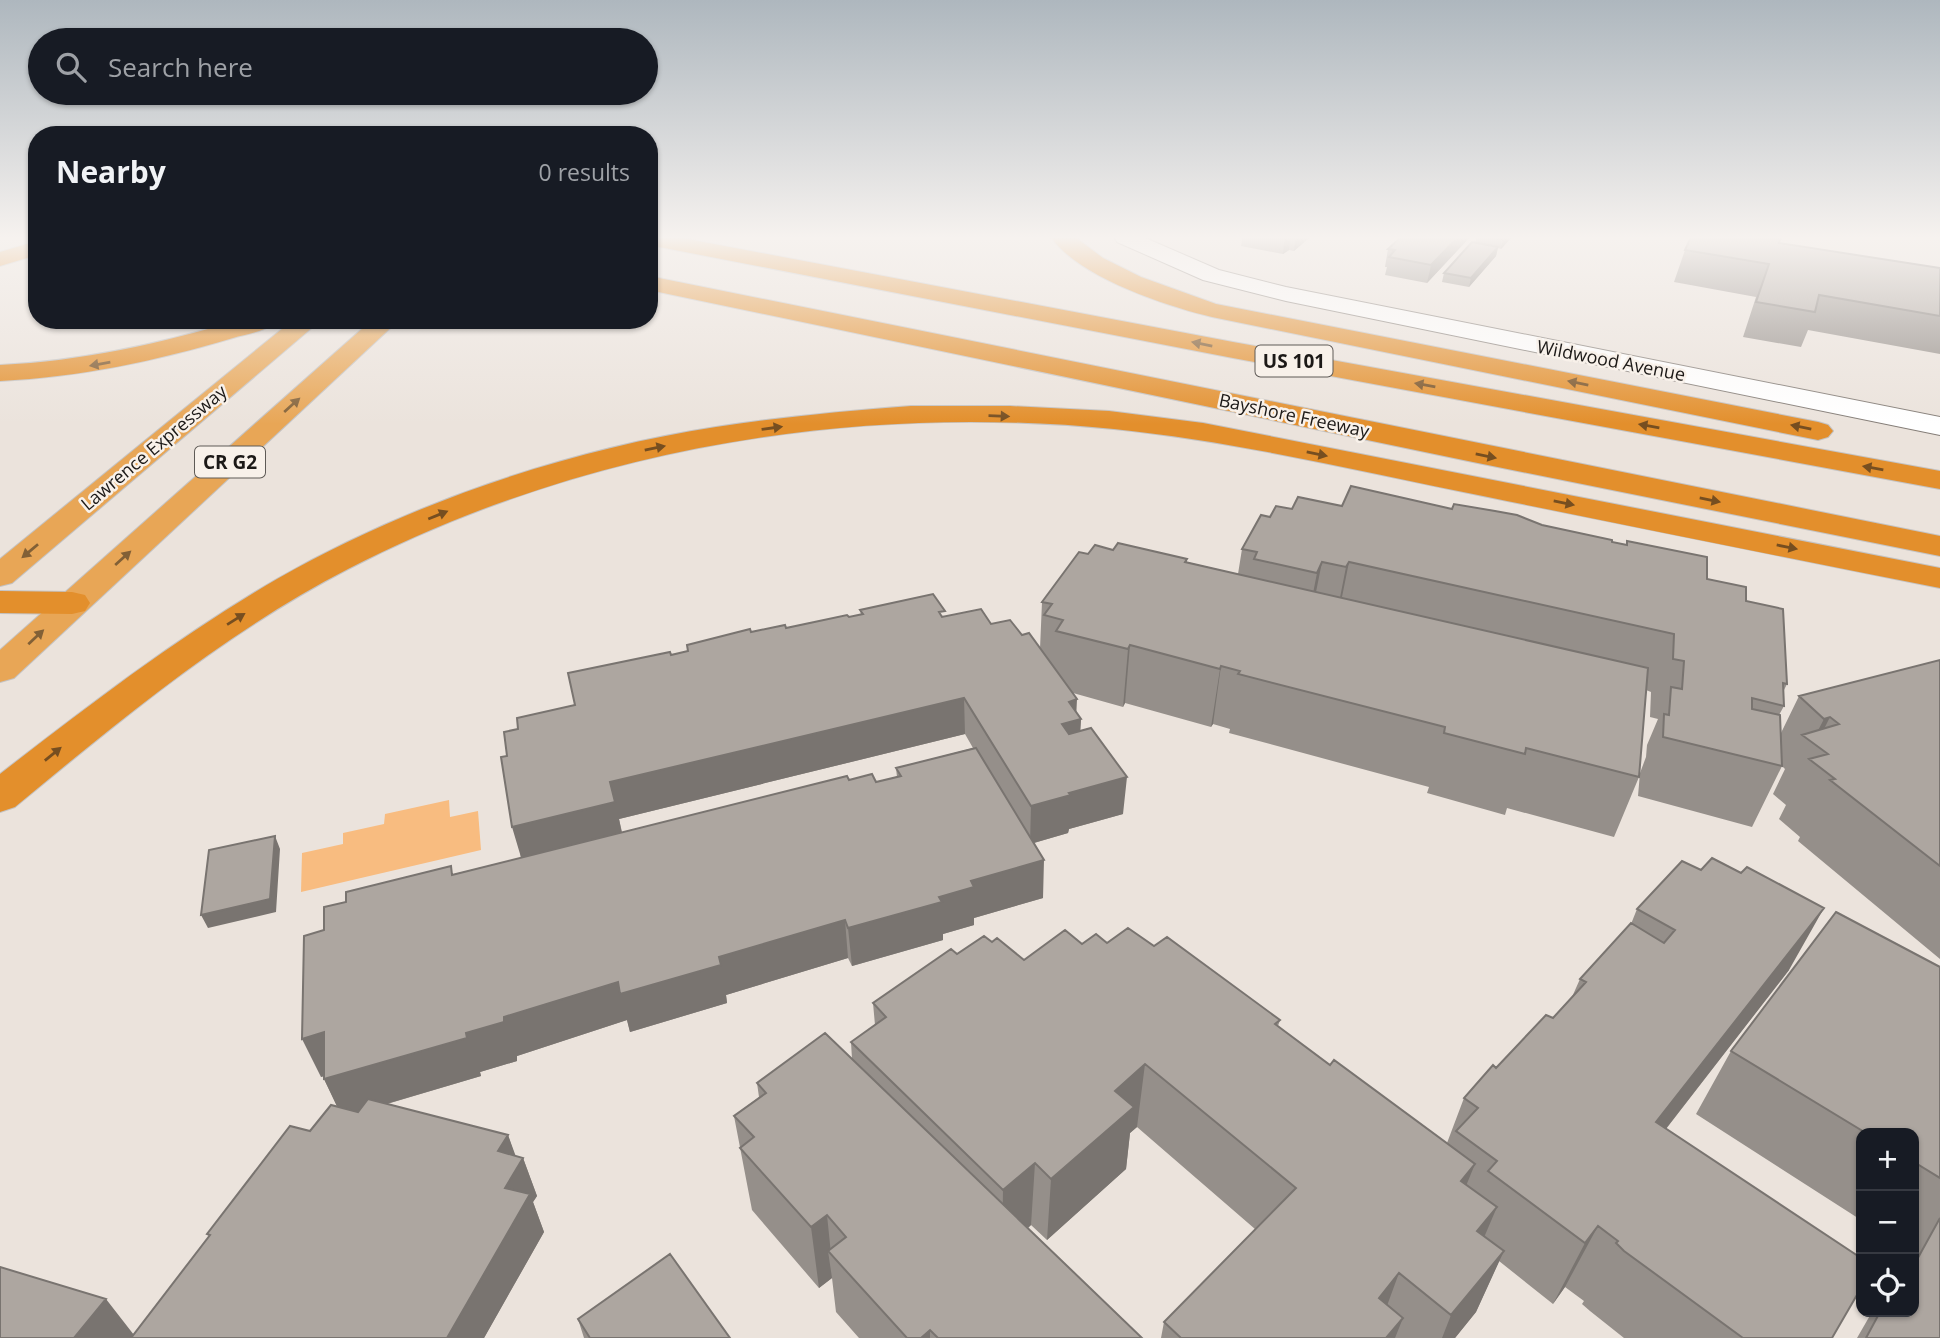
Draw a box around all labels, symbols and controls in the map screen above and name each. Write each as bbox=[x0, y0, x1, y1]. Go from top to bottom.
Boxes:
search box bbox=[28, 28, 658, 105]
icon: search bbox=[52, 48, 90, 86]
text: Search here bbox=[108, 49, 253, 85]
text: Nearby bbox=[56, 151, 166, 192]
text: 0 results bbox=[539, 156, 630, 188]
street label: Wildwood Avenue bbox=[1535, 334, 1687, 386]
one-way arrow bbox=[1191, 338, 1213, 349]
road number: US 101 bbox=[1256, 346, 1332, 376]
one-way arrow bbox=[89, 359, 111, 370]
one-way arrow bbox=[1567, 378, 1589, 389]
street label: Lawrence Expressway bbox=[75, 379, 232, 515]
one-way arrow bbox=[1414, 380, 1436, 391]
street label: Bayshore Freeway bbox=[1217, 387, 1373, 443]
one-way arrow bbox=[283, 398, 300, 414]
one-way arrow bbox=[988, 410, 1010, 421]
one-way arrow bbox=[1638, 421, 1660, 432]
one-way arrow bbox=[761, 422, 783, 433]
one-way arrow bbox=[1790, 422, 1812, 433]
one-way arrow bbox=[644, 442, 666, 453]
road number: CR G2 bbox=[195, 446, 265, 477]
one-way arrow bbox=[1306, 448, 1328, 459]
one-way arrow bbox=[1475, 450, 1497, 461]
one-way arrow bbox=[1862, 462, 1884, 473]
one-way arrow bbox=[1699, 494, 1721, 505]
one-way arrow bbox=[1553, 498, 1575, 509]
one-way arrow bbox=[428, 510, 449, 521]
one-way arrow bbox=[1776, 542, 1798, 553]
one-way arrow bbox=[21, 543, 38, 558]
one-way arrow bbox=[114, 550, 131, 566]
one-way arrow bbox=[227, 613, 246, 626]
one-way arrow bbox=[27, 629, 44, 645]
one-way arrow bbox=[45, 747, 62, 762]
map controls bbox=[1856, 1128, 1919, 1317]
button: + bbox=[1856, 1128, 1919, 1191]
button: − bbox=[1856, 1191, 1919, 1254]
button: locate bbox=[1856, 1254, 1919, 1317]

